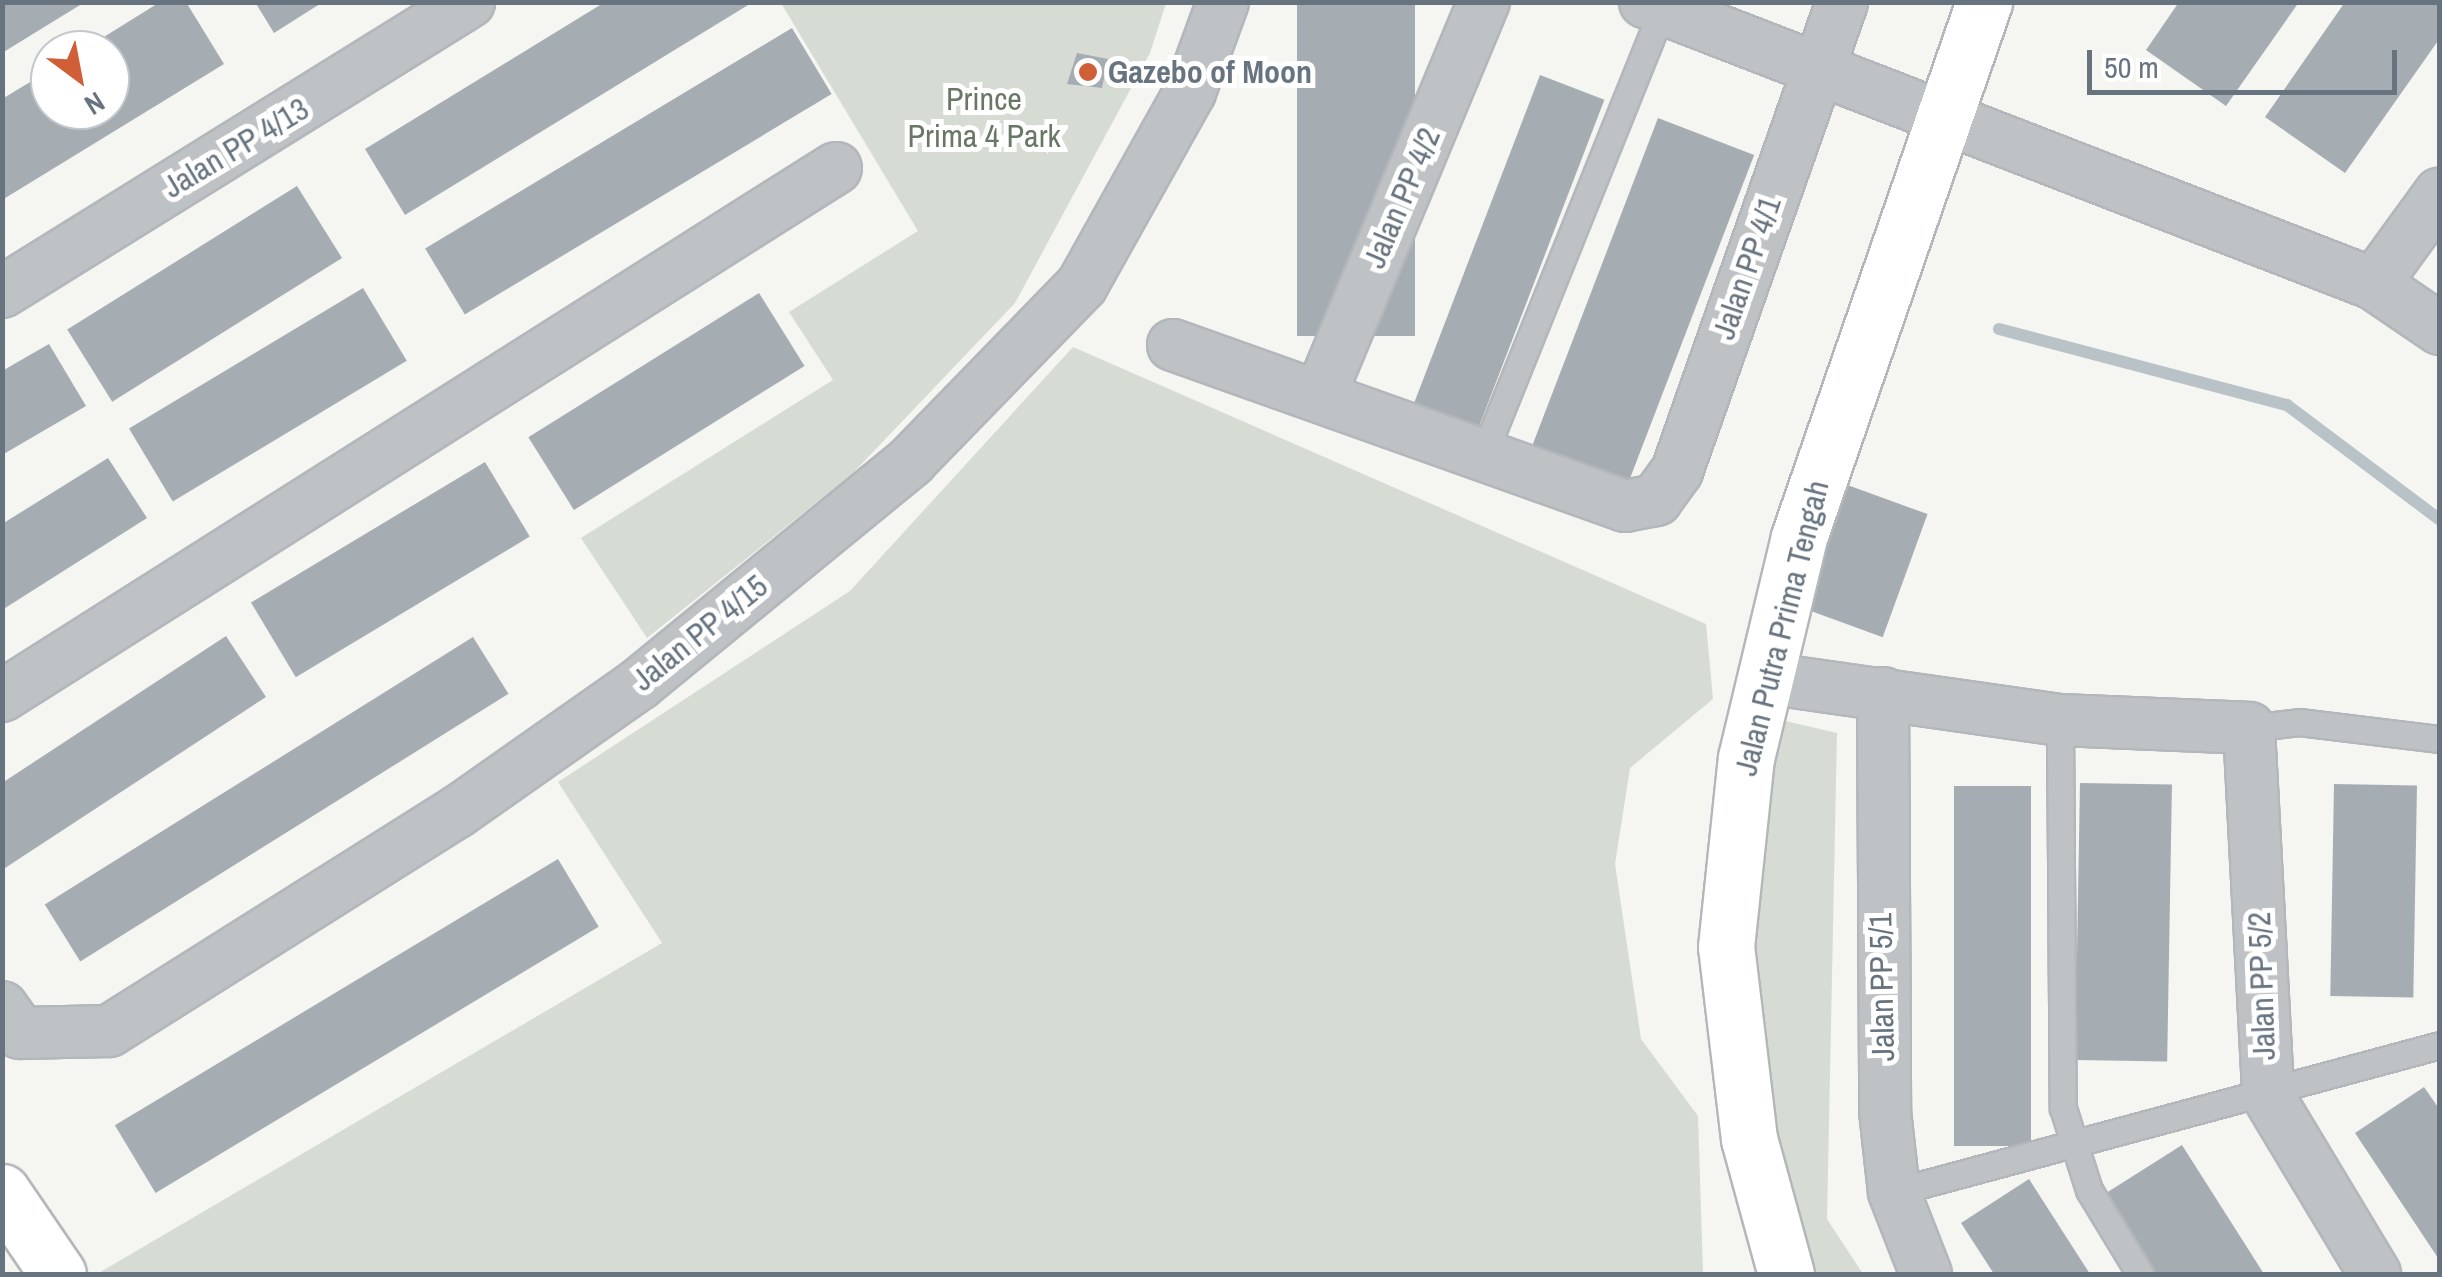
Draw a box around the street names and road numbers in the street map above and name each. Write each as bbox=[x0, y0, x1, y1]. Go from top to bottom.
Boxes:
street label: Jalan PP 4/13 bbox=[156, 89, 316, 207]
street label: Jalan PP 4/2 bbox=[1355, 122, 1449, 274]
street label: Jalan PP 4/1 bbox=[1705, 191, 1789, 345]
street label: Jalan Putra Prima Tengah bbox=[1727, 476, 1837, 780]
street label: Jalan PP 4/15 bbox=[624, 567, 776, 699]
street label: Jalan PP 5/2 bbox=[2240, 911, 2284, 1061]
street label: Jalan PP 5/1 bbox=[1862, 912, 1902, 1062]

